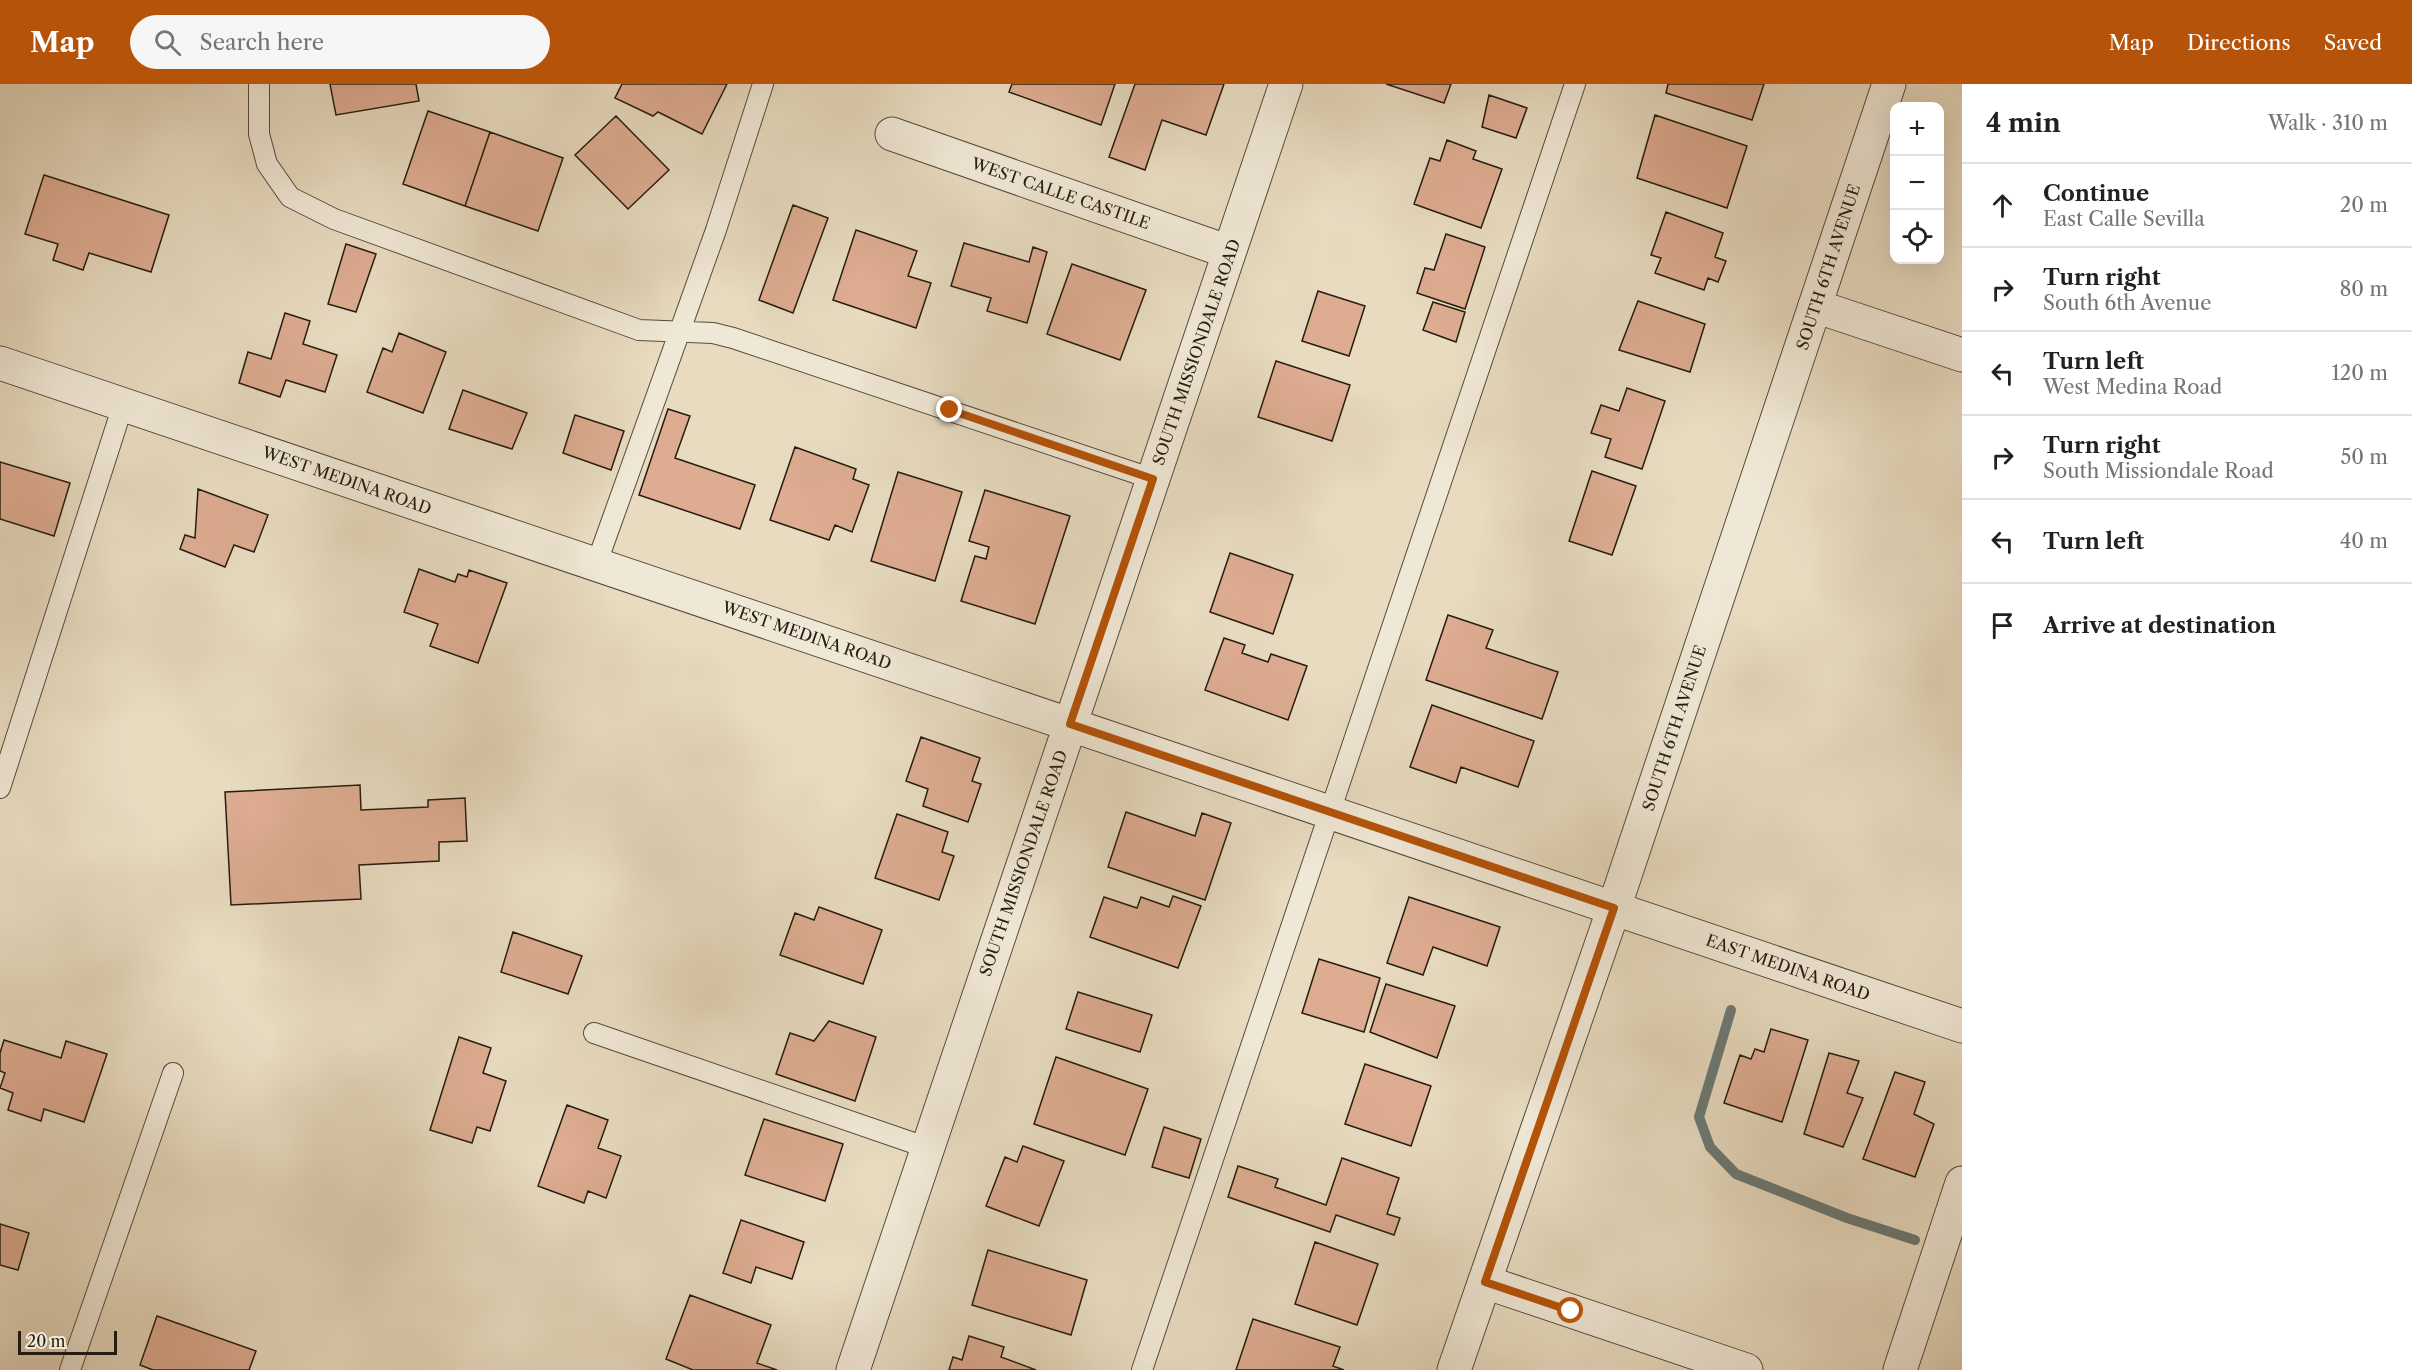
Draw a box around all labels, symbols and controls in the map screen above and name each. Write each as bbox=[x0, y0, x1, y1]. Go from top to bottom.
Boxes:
search box bbox=[130, 15, 550, 69]
text: Map bbox=[30, 25, 94, 59]
icon: search bbox=[151, 26, 184, 59]
text: Search here bbox=[199, 29, 324, 56]
text: Map bbox=[2109, 30, 2154, 55]
text: Directions bbox=[2187, 30, 2291, 55]
text: Saved bbox=[2324, 30, 2382, 55]
map controls bbox=[1890, 102, 1944, 264]
button: + bbox=[1890, 102, 1944, 156]
text: 4 min bbox=[1986, 107, 2061, 139]
text: Walk · 310 m bbox=[2268, 111, 2388, 135]
street label: WEST CALLE CASTILE bbox=[968, 153, 1153, 233]
button: − bbox=[1890, 156, 1944, 210]
text: Continue bbox=[2043, 180, 2149, 207]
street label: SOUTH 6TH AVENUE bbox=[1792, 182, 1864, 352]
icon: ahead bbox=[1986, 189, 2019, 222]
text: 20 m bbox=[2340, 193, 2388, 217]
text: East Calle Sevilla bbox=[2043, 207, 2205, 231]
button: locate bbox=[1890, 210, 1944, 264]
street label: SOUTH MISSIONDALE ROAD bbox=[1148, 236, 1244, 468]
text: Turn right bbox=[2043, 264, 2161, 291]
icon: right bbox=[1986, 273, 2019, 306]
text: 80 m bbox=[2340, 277, 2388, 301]
text: South 6th Avenue bbox=[2043, 291, 2211, 315]
text: Turn left bbox=[2043, 348, 2144, 375]
icon: left bbox=[1986, 357, 2019, 390]
text: 120 m bbox=[2331, 361, 2388, 385]
text: West Medina Road bbox=[2043, 375, 2222, 399]
route end bbox=[936, 396, 962, 422]
text: Turn right bbox=[2043, 432, 2161, 459]
street label: WEST MEDINA ROAD bbox=[259, 441, 434, 518]
icon: right bbox=[1986, 441, 2019, 474]
text: 50 m bbox=[2341, 445, 2388, 469]
text: South Missiondale Road bbox=[2043, 459, 2274, 483]
icon: left bbox=[1986, 525, 2019, 558]
text: Turn left bbox=[2043, 528, 2144, 555]
text: 40 m bbox=[2340, 529, 2388, 553]
street label: WEST MEDINA ROAD bbox=[719, 596, 894, 673]
icon: arrive bbox=[1986, 609, 2019, 642]
text: Arrive at destination bbox=[2043, 612, 2276, 639]
street label: SOUTH 6TH AVENUE bbox=[1638, 643, 1710, 813]
street label: SOUTH MISSIONDALE ROAD bbox=[975, 747, 1071, 979]
street label: EAST MEDINA ROAD bbox=[1703, 930, 1873, 1004]
route start bbox=[1557, 1297, 1583, 1323]
scale bar bbox=[18, 1328, 117, 1356]
text: 20 m bbox=[27, 1331, 66, 1351]

